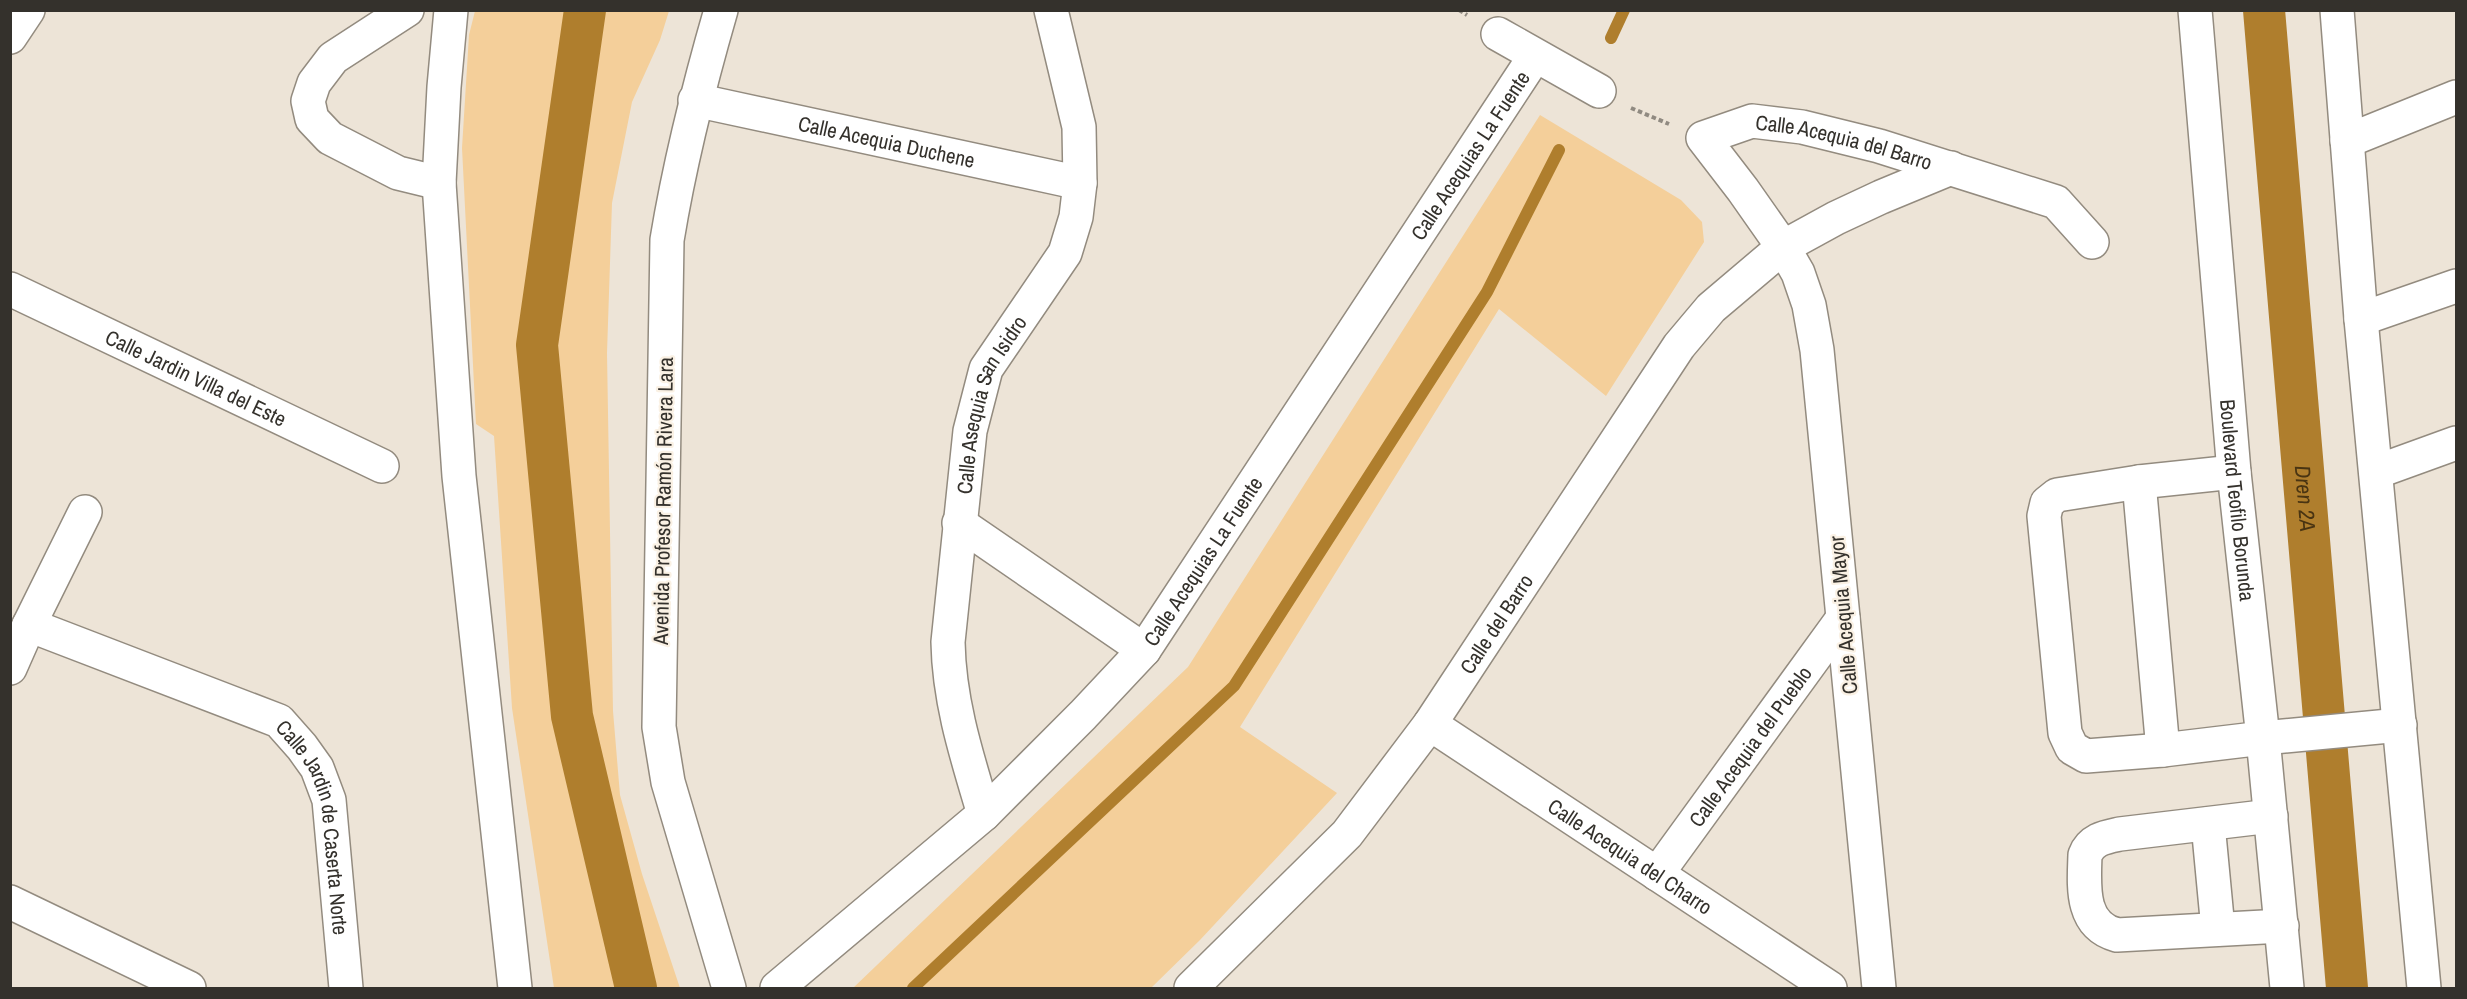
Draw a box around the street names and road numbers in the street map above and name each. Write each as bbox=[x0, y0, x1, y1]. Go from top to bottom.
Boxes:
street label: Calle Acequias La Fuente bbox=[1403, 65, 1536, 246]
street label: Calle Acequia del Barro bbox=[1754, 107, 1936, 176]
street label: Calle Acequia Duchene bbox=[796, 108, 978, 174]
street label: Calle Asequia San Isidro bbox=[949, 309, 1033, 495]
street label: Calle Jardin Villa del Este bbox=[101, 322, 291, 433]
street label: Avenida Profesor Ramón Rivera Lara bbox=[646, 356, 680, 646]
street label: Boulevard Teofilo Borunda bbox=[2213, 398, 2263, 603]
street label: Calle Acequias La Fuente bbox=[1136, 471, 1269, 651]
street label: Calle Acequia Mayor bbox=[1822, 534, 1864, 695]
street label: Calle del Barro bbox=[1453, 568, 1539, 679]
street label: Calle Acequia del Pueblo bbox=[1682, 660, 1818, 833]
street label: Calle Jardin de Caserta Norte bbox=[270, 713, 356, 936]
street label: Calle Acequia del Charro bbox=[1542, 791, 1718, 921]

